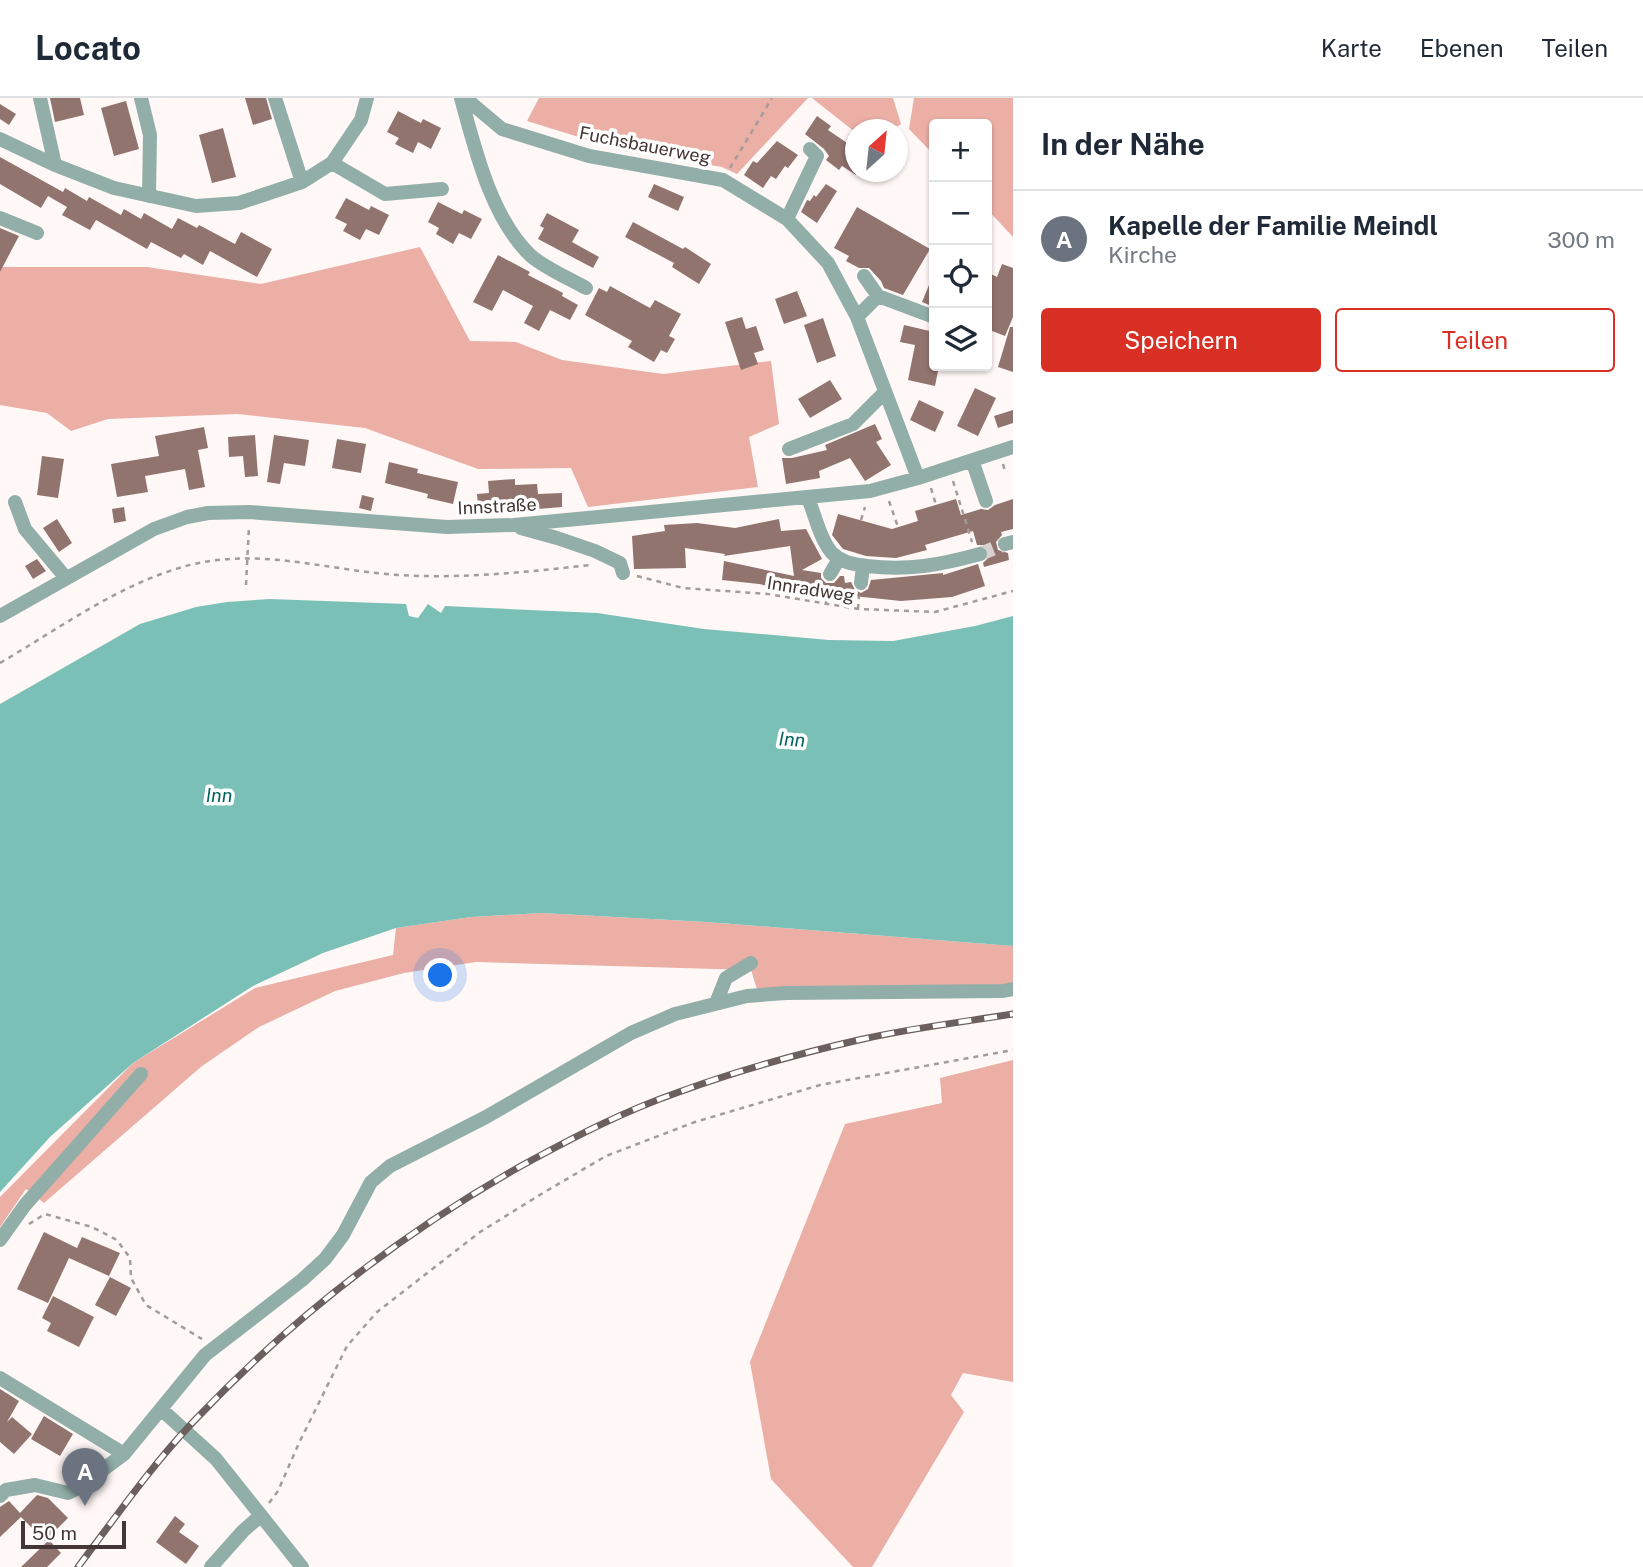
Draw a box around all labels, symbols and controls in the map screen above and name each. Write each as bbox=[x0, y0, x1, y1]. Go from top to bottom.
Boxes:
text: Locato bbox=[35, 29, 141, 67]
text: Karte bbox=[1321, 34, 1382, 62]
text: Ebenen bbox=[1420, 34, 1504, 62]
text: Teilen bbox=[1542, 34, 1608, 62]
north arrow bbox=[845, 119, 908, 182]
map controls bbox=[929, 119, 992, 371]
button: + bbox=[929, 119, 992, 182]
street label: Fuchsbauerweg bbox=[577, 122, 713, 168]
text: In der Nähe bbox=[1041, 126, 1205, 162]
button: − bbox=[929, 182, 992, 245]
text: Kapelle der Familie Meindl bbox=[1108, 210, 1438, 241]
text: A bbox=[1056, 226, 1072, 253]
text: 300 m bbox=[1547, 226, 1615, 253]
text: Kirche bbox=[1108, 241, 1177, 268]
button: locate bbox=[929, 245, 992, 308]
button: layers bbox=[929, 308, 992, 371]
button: Speichern bbox=[1041, 308, 1321, 372]
button: Teilen bbox=[1335, 308, 1615, 372]
street label: Innstraße bbox=[457, 493, 537, 519]
street label: Innradweg bbox=[766, 572, 856, 606]
water label: Inn bbox=[778, 727, 806, 751]
water label: Inn bbox=[206, 784, 232, 806]
your location bbox=[423, 958, 457, 992]
pin: A bbox=[62, 1448, 108, 1506]
scale bar bbox=[21, 1518, 126, 1550]
text: 50 m bbox=[32, 1522, 77, 1544]

